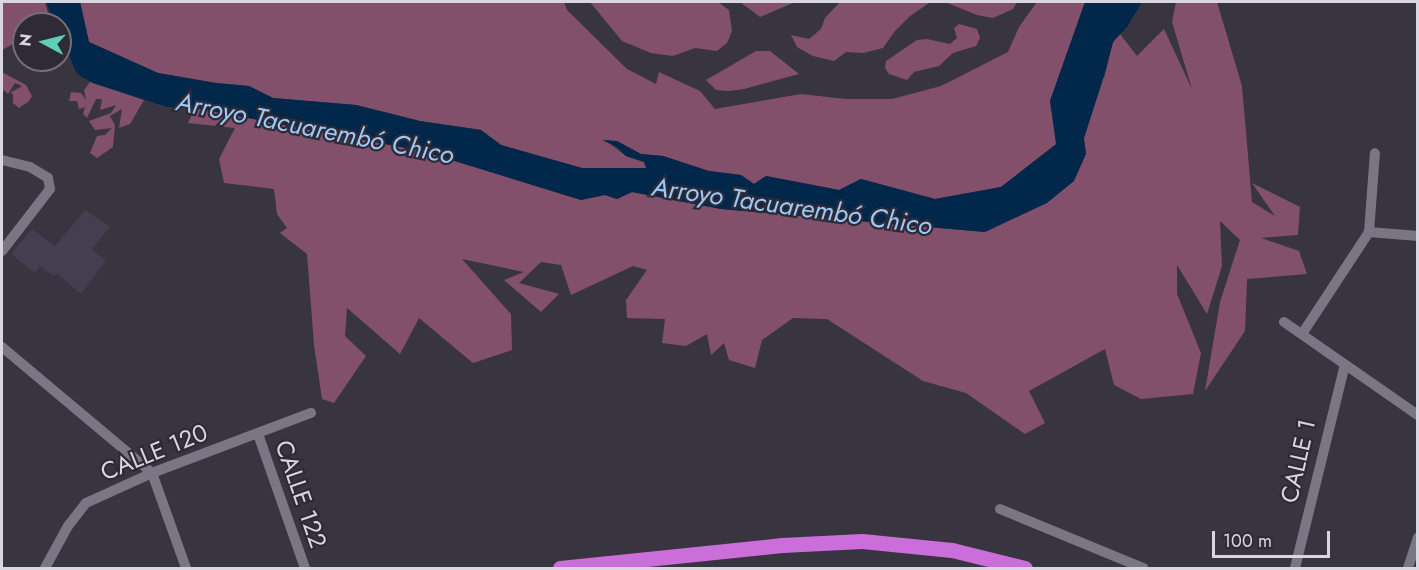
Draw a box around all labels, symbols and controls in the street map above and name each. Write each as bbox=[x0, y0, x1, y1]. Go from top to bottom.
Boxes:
north arrow bbox=[12, 12, 72, 72]
text: N bbox=[13, 32, 38, 48]
water label: Arroyo Tacuarembó Chico bbox=[173, 87, 457, 171]
water label: Arroyo Tacuarembó Chico bbox=[650, 172, 934, 242]
street label: CALLE 1 bbox=[1274, 416, 1322, 506]
street label: CALLE 120 bbox=[96, 418, 212, 486]
street label: CALLE 122 bbox=[269, 436, 333, 552]
scale bar bbox=[1215, 519, 1334, 557]
text: 100 m bbox=[1223, 528, 1272, 554]

